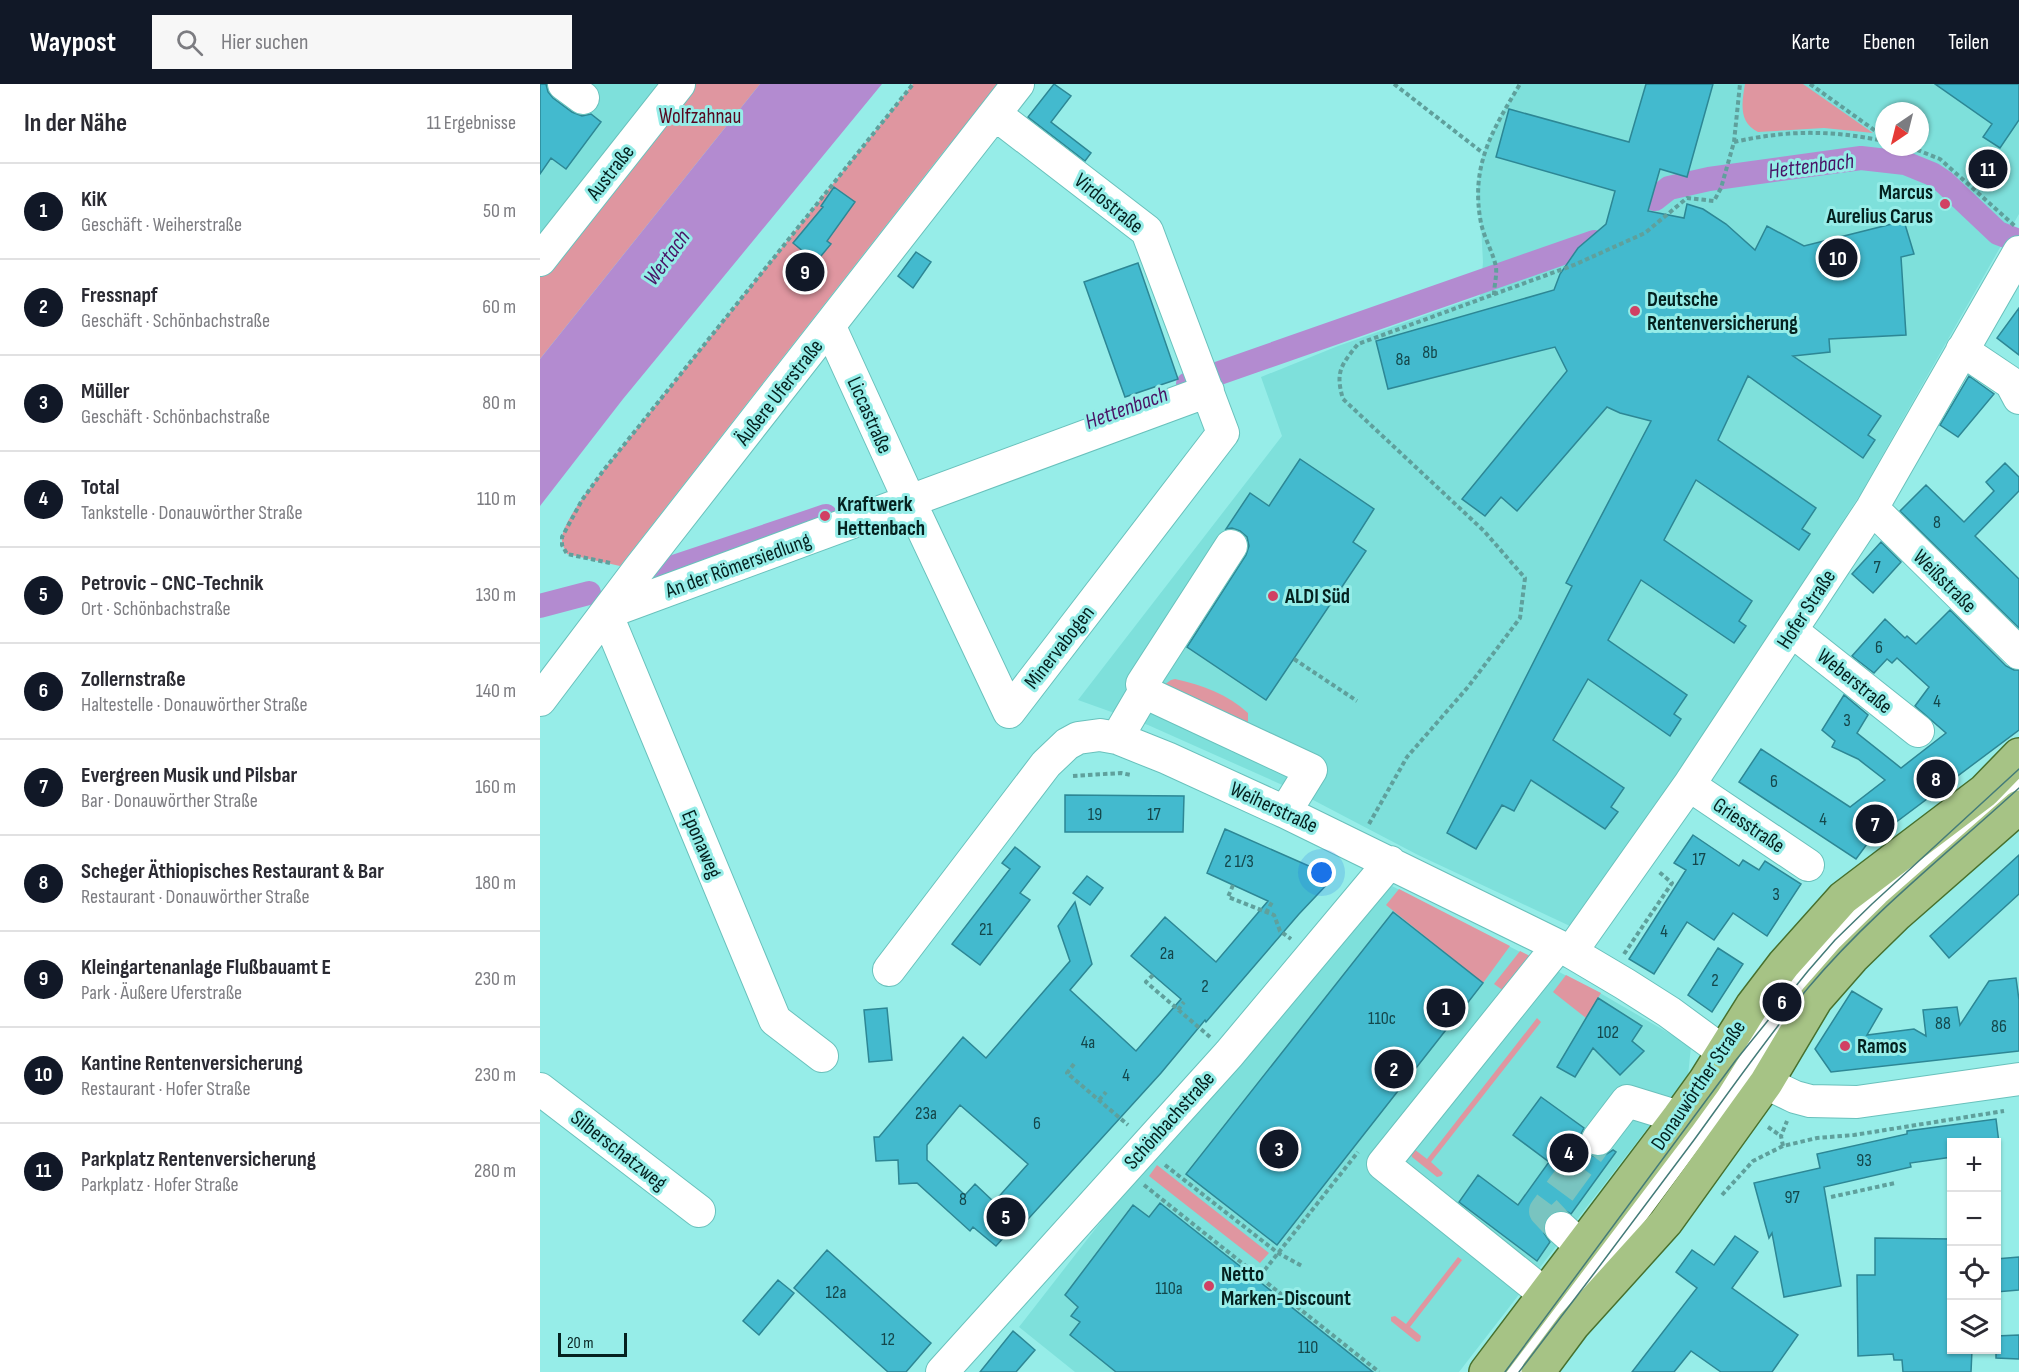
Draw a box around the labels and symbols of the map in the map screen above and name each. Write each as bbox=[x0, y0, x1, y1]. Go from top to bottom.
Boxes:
north arrow bbox=[1875, 102, 1929, 156]
park label: Wolfzahnau bbox=[659, 104, 741, 129]
street label: Austraße bbox=[581, 140, 640, 206]
pin: 11 bbox=[1968, 146, 2008, 191]
water label: Hettenbach bbox=[1767, 148, 1855, 185]
street label: Virdostraße bbox=[1069, 168, 1148, 239]
place label: Marcus Aurelius Carus bbox=[1825, 180, 1933, 229]
marker: Marcus Aurelius Carus bbox=[1938, 197, 1952, 211]
water label: Wertach bbox=[638, 225, 696, 291]
pin: 10 bbox=[1818, 236, 1858, 280]
pin: 9 bbox=[786, 250, 824, 294]
place label: Deutsche Rentenversicherung bbox=[1647, 287, 1798, 336]
marker: Deutsche Rentenversicherung bbox=[1628, 304, 1642, 318]
street label: Äußere Uferstraße bbox=[730, 334, 829, 451]
house number: 8b bbox=[1422, 342, 1438, 363]
house number: 8a bbox=[1396, 349, 1410, 370]
street label: Liccastraße bbox=[842, 373, 897, 457]
water label: Hettenbach bbox=[1081, 381, 1172, 436]
place label: Kraftwerk Hettenbach bbox=[837, 492, 925, 541]
marker: Kraftwerk Hettenbach bbox=[818, 509, 832, 523]
house number: 8 bbox=[1933, 512, 1941, 533]
street label: An der Römersiedlung bbox=[661, 528, 814, 604]
street label: Weißstraße bbox=[1908, 544, 1982, 618]
house number: 7 bbox=[1873, 557, 1881, 578]
street label: Hofer Straße bbox=[1772, 565, 1841, 653]
place label: ALDI Süd bbox=[1284, 584, 1350, 609]
marker: ALDI Süd bbox=[1266, 589, 1280, 603]
street label: Minervabogen bbox=[1019, 601, 1100, 694]
house number: 6 bbox=[1875, 637, 1883, 658]
street label: Weberstraße bbox=[1812, 643, 1897, 719]
house number: 4 bbox=[1933, 691, 1941, 712]
house number: 3 bbox=[1843, 710, 1851, 731]
pin: 8 bbox=[1916, 756, 1956, 802]
house number: 6 bbox=[1770, 771, 1778, 792]
street label: Weiherstraße bbox=[1226, 776, 1322, 839]
street label: Griesstraße bbox=[1708, 792, 1789, 858]
pin: 7 bbox=[1856, 802, 1894, 846]
house number: 19 bbox=[1088, 804, 1102, 825]
house number: 17 bbox=[1147, 804, 1162, 825]
street label: Eponaweg bbox=[676, 806, 727, 882]
house number: 4 bbox=[1819, 809, 1827, 830]
house number: 17 bbox=[1692, 849, 1707, 870]
house number: 2 1/3 bbox=[1224, 851, 1254, 872]
your location bbox=[1307, 858, 1336, 887]
house number: 3 bbox=[1772, 884, 1780, 905]
house number: 21 bbox=[979, 919, 994, 940]
house number: 4 bbox=[1660, 921, 1668, 942]
house number: 2a bbox=[1160, 943, 1174, 964]
house number: 2 bbox=[1711, 970, 1719, 991]
house number: 2 bbox=[1201, 976, 1209, 997]
pin: 6 bbox=[1762, 980, 1802, 1024]
pin: 1 bbox=[1426, 986, 1466, 1030]
house number: 110c bbox=[1368, 1008, 1396, 1029]
house number: 88 bbox=[1935, 1013, 1951, 1034]
street label: Donauwörther Straße bbox=[1646, 1016, 1751, 1155]
house number: 86 bbox=[1991, 1016, 2007, 1037]
house number: 102 bbox=[1597, 1022, 1619, 1043]
house number: 4a bbox=[1081, 1032, 1095, 1053]
place label: Ramos bbox=[1857, 1034, 1907, 1059]
marker: Ramos bbox=[1838, 1039, 1852, 1053]
pin: 2 bbox=[1374, 1046, 1414, 1092]
house number: 4 bbox=[1122, 1065, 1130, 1086]
street label: Schönbachstraße bbox=[1119, 1066, 1220, 1174]
house number: 23a bbox=[915, 1103, 937, 1124]
street label: Silberschatzweg bbox=[566, 1105, 672, 1196]
house number: 6 bbox=[1033, 1113, 1041, 1134]
pin: 3 bbox=[1260, 1126, 1298, 1172]
pin: 4 bbox=[1550, 1130, 1588, 1176]
house number: 93 bbox=[1856, 1150, 1872, 1171]
house number: 97 bbox=[1784, 1187, 1800, 1208]
house number: 8 bbox=[959, 1189, 967, 1210]
pin: 5 bbox=[986, 1194, 1026, 1240]
place label: Netto Marken-Discount bbox=[1221, 1262, 1351, 1311]
house number: 110a bbox=[1155, 1278, 1183, 1299]
marker: Netto Marken-Discount bbox=[1202, 1279, 1216, 1293]
house number: 12a bbox=[826, 1282, 846, 1303]
house number: 12 bbox=[881, 1329, 895, 1350]
scale bar bbox=[558, 1330, 627, 1358]
house number: 110 bbox=[1298, 1337, 1318, 1358]

